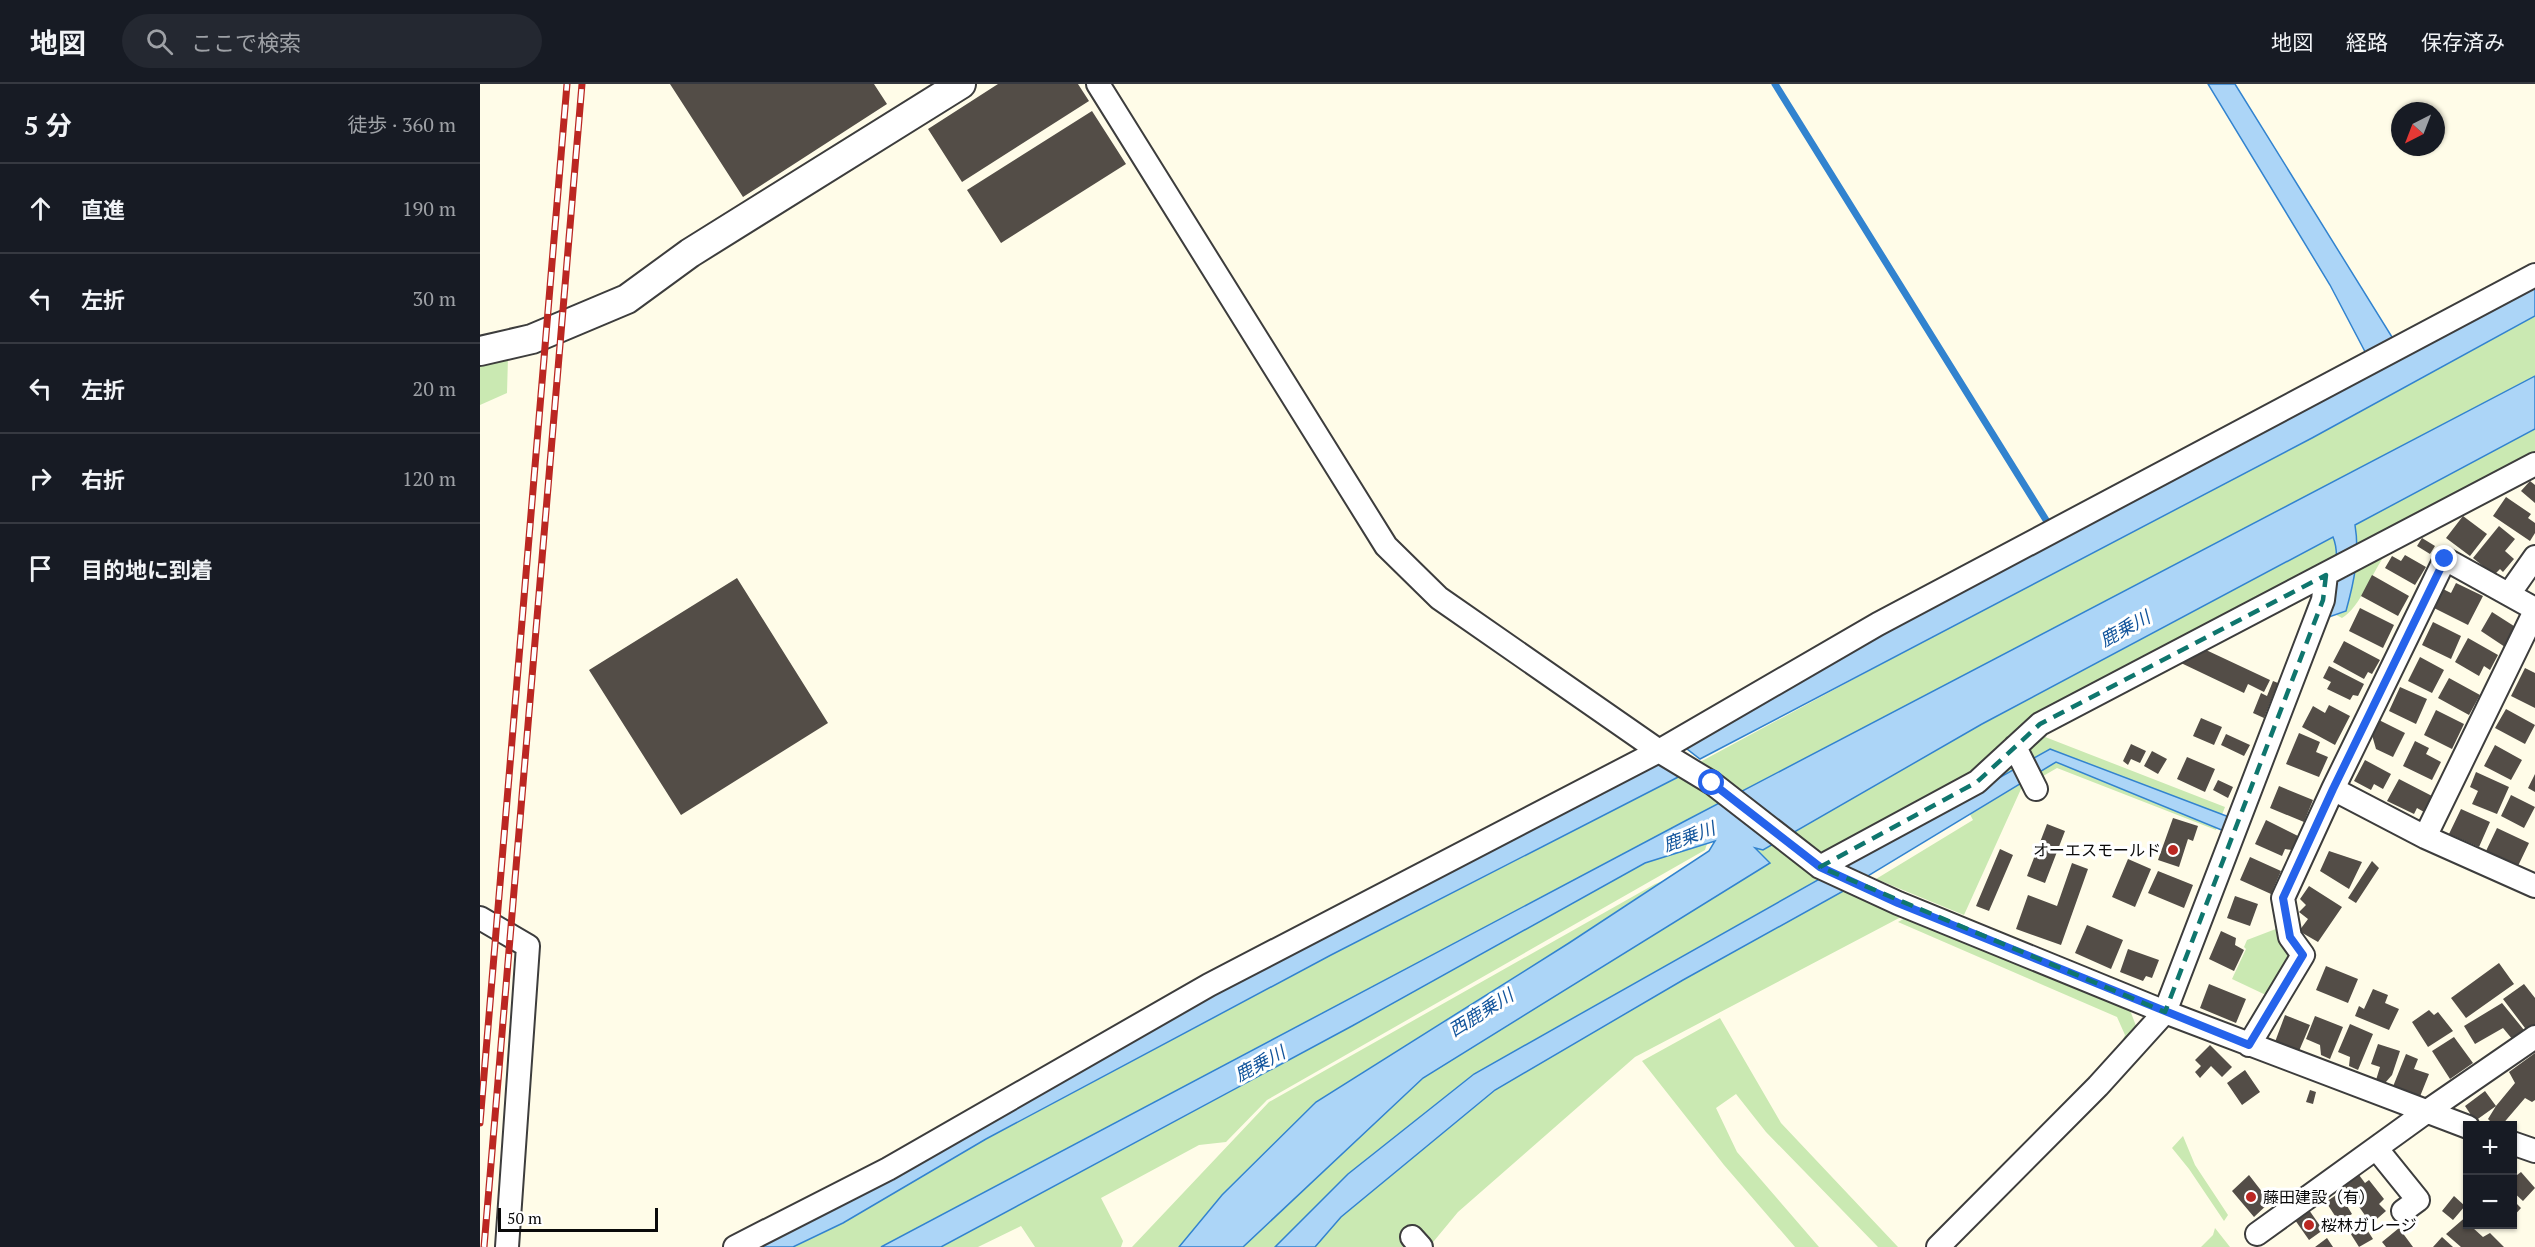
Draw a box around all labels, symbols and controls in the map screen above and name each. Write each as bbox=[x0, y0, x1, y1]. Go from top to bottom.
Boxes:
search box bbox=[122, 14, 542, 68]
text: 地図 bbox=[30, 24, 86, 61]
icon: search bbox=[143, 25, 176, 58]
text: ここで検索 bbox=[191, 28, 301, 57]
text: 地図 bbox=[2271, 28, 2313, 56]
text: 経路 bbox=[2346, 28, 2388, 56]
text: 保存済み bbox=[2421, 28, 2505, 56]
north arrow bbox=[2391, 102, 2445, 156]
text: 5 分 bbox=[24, 108, 72, 142]
text: 徒歩 · 360 m bbox=[347, 111, 456, 138]
icon: ahead bbox=[24, 192, 57, 225]
text: 直進 bbox=[81, 195, 125, 224]
text: 190 m bbox=[402, 195, 456, 222]
icon: left bbox=[24, 282, 57, 315]
text: 左折 bbox=[81, 285, 125, 314]
text: 30 m bbox=[413, 285, 456, 312]
icon: left bbox=[24, 372, 57, 405]
text: 左折 bbox=[81, 375, 125, 404]
text: 20 m bbox=[413, 375, 456, 402]
icon: right bbox=[24, 462, 57, 495]
text: 右折 bbox=[81, 465, 125, 494]
text: 120 m bbox=[402, 465, 456, 492]
route end bbox=[2431, 545, 2457, 571]
icon: arrive bbox=[24, 552, 57, 585]
text: 目的地に到着 bbox=[81, 555, 213, 584]
water label: 鹿乗川 bbox=[2095, 604, 2156, 652]
route start bbox=[1698, 769, 1724, 795]
water label: 鹿乗川 bbox=[1659, 815, 1720, 857]
place label: オーエスモールド bbox=[2033, 839, 2161, 861]
marker: オーエスモールド bbox=[2166, 843, 2180, 857]
water label: 西鹿乗川 bbox=[1444, 982, 1519, 1041]
water label: 鹿乗川 bbox=[1230, 1039, 1291, 1086]
map controls bbox=[2463, 1121, 2517, 1229]
button: + bbox=[2463, 1121, 2517, 1175]
button: − bbox=[2463, 1175, 2517, 1229]
place label: 藤田建設（有） bbox=[2263, 1186, 2375, 1208]
marker: 藤田建設（有） bbox=[2244, 1190, 2258, 1204]
scale bar bbox=[498, 1205, 658, 1232]
text: 50 m bbox=[507, 1207, 542, 1229]
place label: 桜林ガレージ bbox=[2321, 1214, 2417, 1236]
marker: 桜林ガレージ bbox=[2302, 1218, 2316, 1232]

